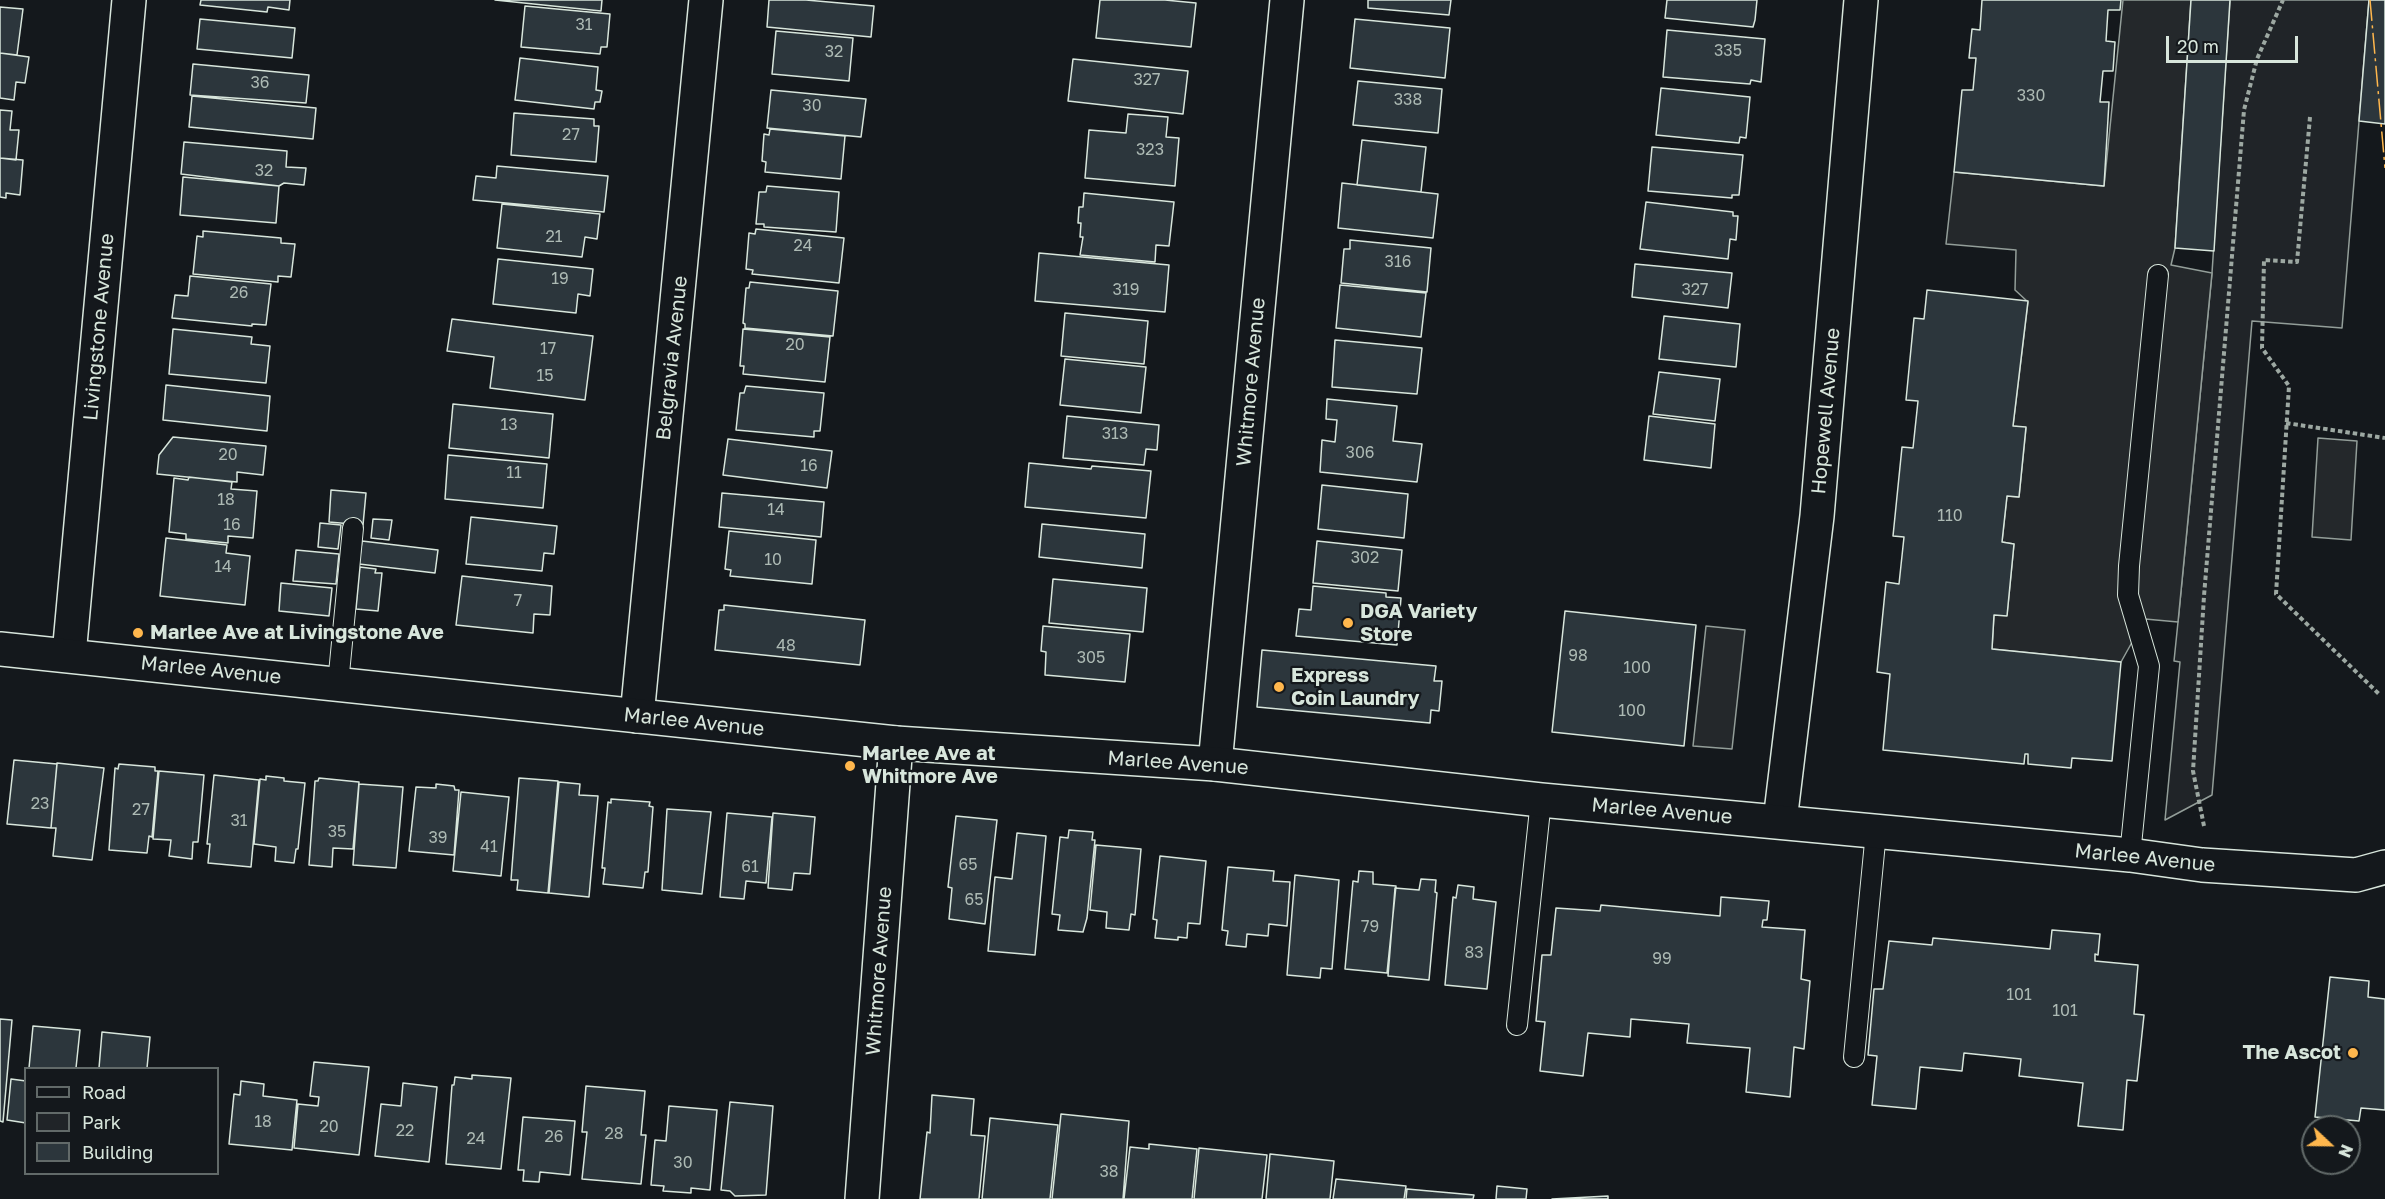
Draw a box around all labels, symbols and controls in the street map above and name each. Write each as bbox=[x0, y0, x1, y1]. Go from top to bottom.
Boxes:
house number: 31 bbox=[575, 15, 593, 35]
scale bar bbox=[2169, 24, 2301, 62]
text: 20 m bbox=[2177, 35, 2219, 57]
house number: 335 bbox=[1714, 41, 1742, 61]
house number: 32 bbox=[825, 42, 843, 62]
house number: 327 bbox=[1133, 70, 1161, 90]
house number: 36 bbox=[250, 73, 270, 93]
house number: 330 bbox=[2017, 86, 2045, 106]
house number: 338 bbox=[1394, 90, 1422, 110]
house number: 30 bbox=[802, 96, 822, 116]
house number: 27 bbox=[562, 125, 580, 145]
house number: 323 bbox=[1136, 140, 1164, 160]
house number: 32 bbox=[255, 161, 273, 181]
house number: 21 bbox=[545, 227, 563, 247]
street label: Livingstone Avenue bbox=[79, 232, 119, 422]
house number: 24 bbox=[793, 236, 813, 256]
house number: 316 bbox=[1385, 252, 1411, 272]
house number: 19 bbox=[551, 269, 569, 289]
street label: Belgravia Avenue bbox=[651, 274, 693, 442]
house number: 319 bbox=[1113, 280, 1139, 300]
house number: 327 bbox=[1681, 280, 1709, 300]
house number: 26 bbox=[230, 283, 248, 303]
street label: Whitmore Avenue bbox=[1232, 297, 1270, 467]
street label: Hopewell Avenue bbox=[1807, 327, 1845, 495]
house number: 20 bbox=[785, 335, 805, 355]
house number: 17 bbox=[540, 339, 556, 359]
house number: 15 bbox=[536, 366, 554, 386]
house number: 13 bbox=[500, 415, 518, 435]
house number: 313 bbox=[1102, 424, 1128, 444]
house number: 306 bbox=[1346, 443, 1374, 463]
house number: 20 bbox=[218, 445, 238, 465]
house number: 16 bbox=[800, 456, 818, 476]
house number: 11 bbox=[506, 463, 522, 483]
house number: 18 bbox=[217, 490, 235, 510]
house number: 14 bbox=[767, 500, 785, 520]
house number: 110 bbox=[1937, 506, 1963, 526]
house number: 16 bbox=[223, 515, 241, 535]
house number: 302 bbox=[1351, 548, 1379, 568]
house number: 10 bbox=[764, 550, 782, 570]
house number: 14 bbox=[214, 557, 232, 577]
house number: 7 bbox=[514, 591, 522, 611]
place label: DGA Variety Store bbox=[1360, 600, 1477, 647]
marker: DGA Variety Store bbox=[1341, 616, 1355, 630]
place label: Marlee Ave at Livingstone Ave bbox=[150, 621, 444, 645]
marker: Marlee Ave at Livingstone Ave bbox=[131, 626, 145, 640]
house number: 48 bbox=[776, 636, 796, 656]
house number: 98 bbox=[1568, 646, 1588, 666]
house number: 305 bbox=[1077, 648, 1105, 668]
street label: Marlee Avenue bbox=[139, 651, 283, 689]
house number: 100 bbox=[1623, 658, 1651, 678]
place label: Express Coin Laundry bbox=[1291, 664, 1420, 711]
marker: Express Coin Laundry bbox=[1272, 680, 1286, 694]
house number: 100 bbox=[1618, 701, 1646, 721]
street label: Marlee Avenue bbox=[622, 703, 766, 741]
place label: Marlee Ave at Whitmore Ave bbox=[862, 742, 998, 789]
street label: Marlee Avenue bbox=[1107, 746, 1249, 780]
marker: Marlee Ave at Whitmore Ave bbox=[843, 759, 857, 773]
street label: Marlee Avenue bbox=[1591, 793, 1733, 829]
house number: 23 bbox=[31, 794, 49, 814]
house number: 27 bbox=[132, 800, 150, 820]
house number: 31 bbox=[230, 811, 248, 831]
house number: 35 bbox=[328, 822, 346, 842]
house number: 39 bbox=[428, 828, 448, 848]
house number: 41 bbox=[480, 837, 498, 857]
street label: Marlee Avenue bbox=[2073, 839, 2217, 877]
house number: 65 bbox=[959, 855, 977, 875]
house number: 61 bbox=[741, 857, 759, 877]
street label: Whitmore Avenue bbox=[861, 886, 897, 1056]
house number: 65 bbox=[965, 890, 983, 910]
house number: 79 bbox=[1361, 917, 1379, 937]
house number: 83 bbox=[1464, 943, 1484, 963]
house number: 99 bbox=[1652, 949, 1672, 969]
house number: 101 bbox=[2006, 985, 2032, 1005]
house number: 101 bbox=[2052, 1001, 2078, 1021]
place label: The Ascot bbox=[2242, 1041, 2341, 1065]
marker: The Ascot bbox=[2346, 1046, 2360, 1060]
legend bbox=[24, 1067, 219, 1175]
text: Road bbox=[82, 1081, 126, 1103]
text: Park bbox=[82, 1111, 121, 1133]
house number: 18 bbox=[254, 1112, 272, 1132]
north arrow bbox=[2301, 1115, 2361, 1175]
house number: 20 bbox=[319, 1117, 339, 1137]
house number: 22 bbox=[396, 1121, 414, 1141]
house number: 28 bbox=[604, 1124, 624, 1144]
house number: 26 bbox=[545, 1127, 563, 1147]
house number: 24 bbox=[466, 1129, 486, 1149]
text: Building bbox=[82, 1141, 153, 1163]
text: N bbox=[2334, 1142, 2357, 1160]
house number: 30 bbox=[673, 1153, 693, 1173]
house number: 38 bbox=[1099, 1162, 1119, 1182]

